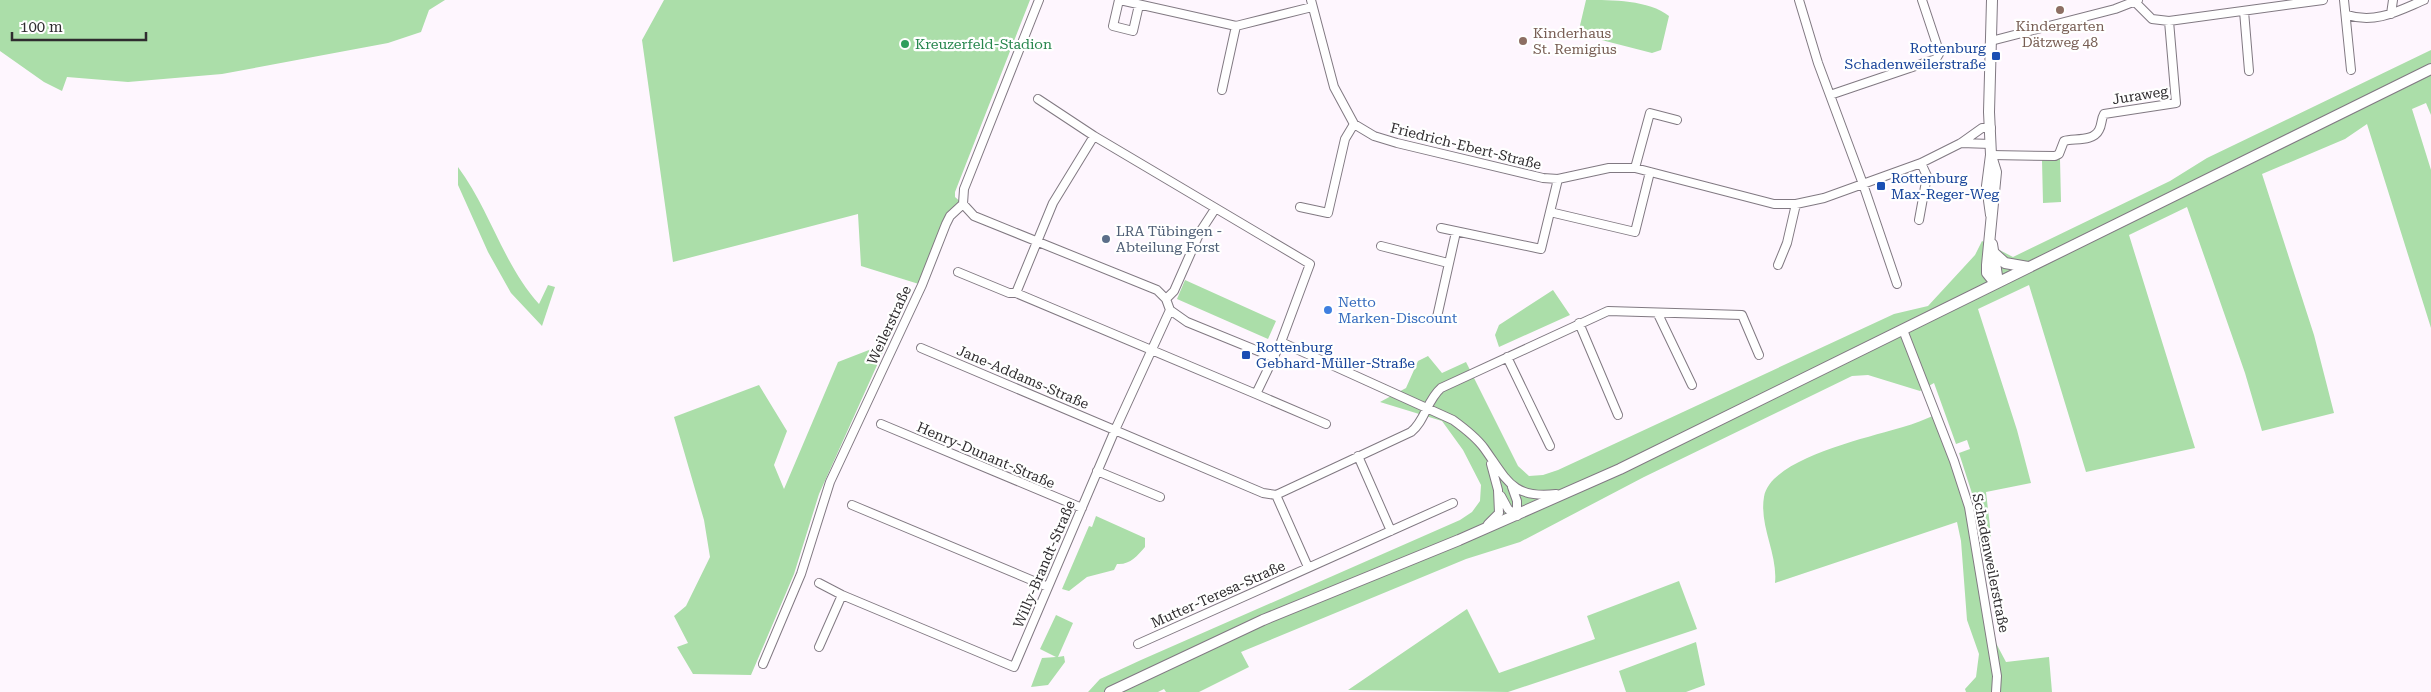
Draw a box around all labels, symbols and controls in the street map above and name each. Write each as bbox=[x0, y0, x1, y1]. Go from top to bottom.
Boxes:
marker: Kindergarten Dätzweg 48 bbox=[2054, 4, 2066, 16]
scale bar bbox=[12, 10, 146, 42]
text: 100 m bbox=[20, 18, 63, 36]
place label: Kindergarten Dätzweg 48 bbox=[2016, 18, 2104, 50]
place label: Kinderhaus St. Remigius bbox=[1533, 25, 1617, 57]
marker: Kinderhaus St. Remigius bbox=[1517, 35, 1529, 47]
place label: Kreuzerfeld-Stadion bbox=[915, 36, 1052, 52]
marker: Kreuzerfeld-Stadion bbox=[899, 38, 911, 50]
place label: Rottenburg Schadenweilerstraße bbox=[1844, 40, 1986, 72]
marker: Rottenburg Schadenweilerstraße bbox=[1990, 50, 2002, 62]
street label: Juraweg bbox=[2111, 83, 2169, 107]
street label: Friedrich-Ebert-Straße bbox=[1389, 119, 1543, 173]
place label: Rottenburg Max-Reger-Weg bbox=[1891, 170, 1999, 202]
marker: Rottenburg Max-Reger-Weg bbox=[1875, 180, 1887, 192]
place label: LRA Tübingen - Abteilung Forst bbox=[1116, 223, 1222, 255]
marker: LRA Tübingen - Abteilung Forst bbox=[1100, 233, 1112, 245]
street label: Weilerstraße bbox=[864, 283, 914, 367]
place label: Netto Marken-Discount bbox=[1338, 294, 1457, 326]
marker: Netto Marken-Discount bbox=[1322, 304, 1334, 316]
place label: Rottenburg Gebhard-Müller-Straße bbox=[1256, 339, 1415, 371]
street label: Jane-Addams-Straße bbox=[955, 342, 1092, 412]
marker: Rottenburg Gebhard-Müller-Straße bbox=[1240, 349, 1252, 361]
street label: Henry-Dunant-Straße bbox=[915, 419, 1058, 492]
street label: Schadenweilerstraße bbox=[1970, 492, 2012, 634]
street label: Willy-Brandt-Straße bbox=[1010, 498, 1078, 630]
street label: Mutter-Teresa-Straße bbox=[1149, 557, 1288, 631]

